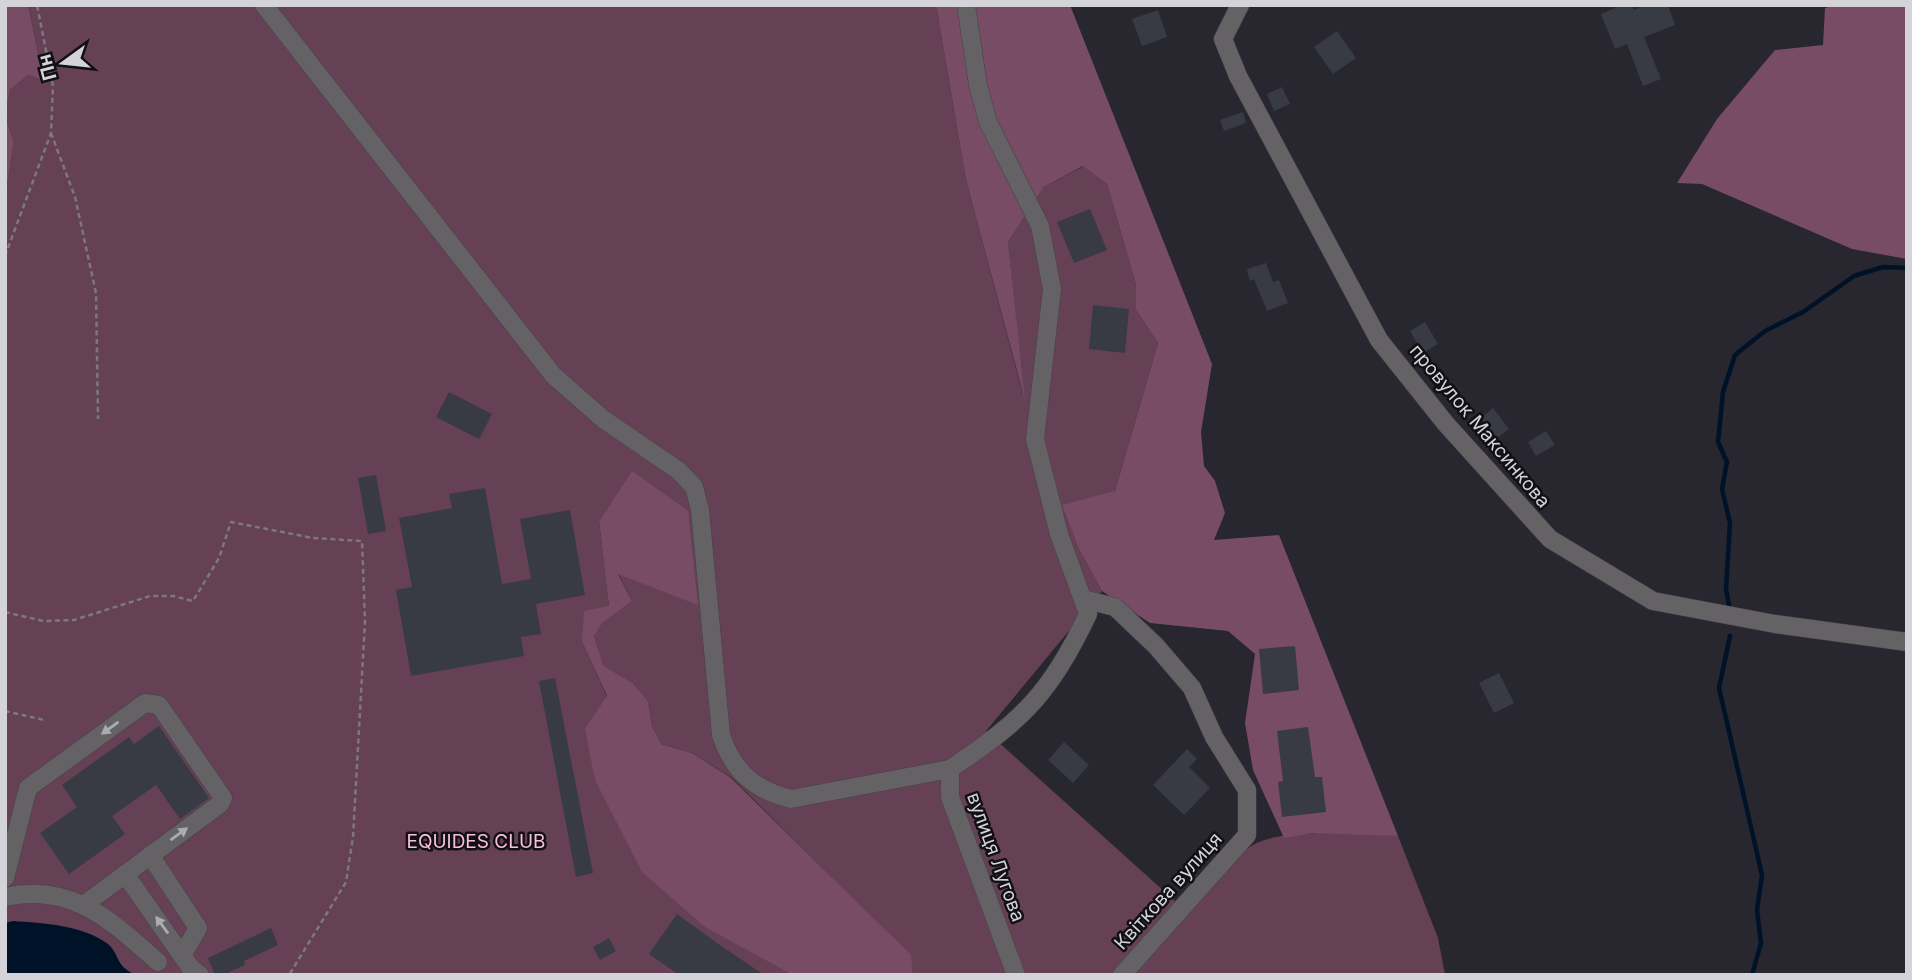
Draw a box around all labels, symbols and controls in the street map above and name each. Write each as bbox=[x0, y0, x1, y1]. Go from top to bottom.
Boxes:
north arrow bbox=[28, 28, 98, 98]
text: Пн bbox=[33, 52, 62, 83]
street label: провулок Максинкова bbox=[1405, 340, 1555, 512]
one-way arrow bbox=[101, 720, 119, 734]
street label: вулиця Лугова bbox=[962, 789, 1030, 925]
one-way arrow bbox=[170, 827, 188, 841]
street label: Квіткова вулиця bbox=[1109, 828, 1227, 954]
park label: EQUIDES CLUB bbox=[406, 830, 546, 853]
one-way arrow bbox=[155, 916, 169, 935]

